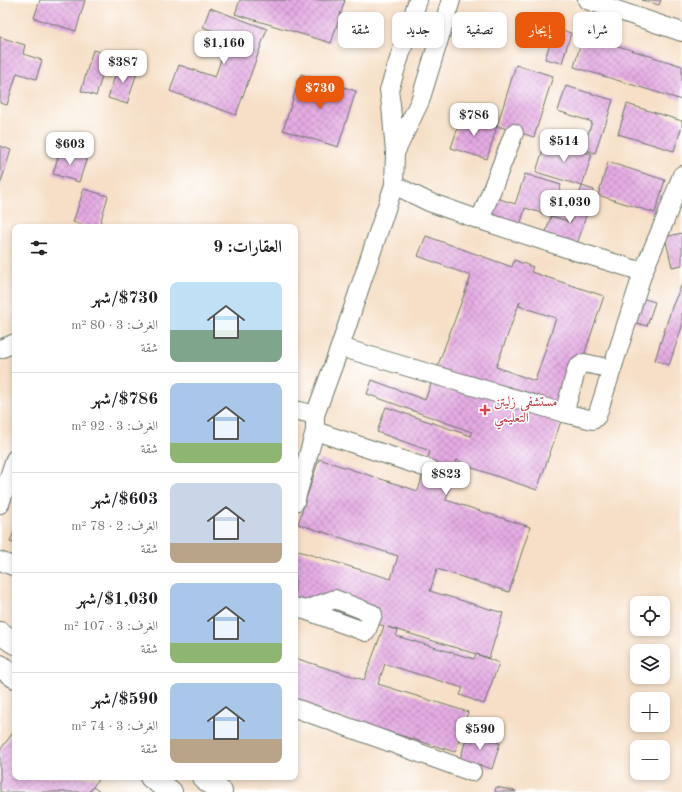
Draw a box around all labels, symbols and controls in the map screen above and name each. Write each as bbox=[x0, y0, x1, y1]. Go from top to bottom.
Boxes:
chip: شقة bbox=[338, 12, 384, 48]
chip: جديد bbox=[392, 12, 444, 48]
chip: تصفية bbox=[452, 12, 507, 48]
chip: إيجار bbox=[515, 12, 565, 48]
chip: شراء bbox=[573, 12, 622, 48]
pin: $1,160 bbox=[191, 31, 257, 65]
text: $1,160 bbox=[203, 37, 245, 50]
pin: $387 bbox=[99, 50, 147, 84]
text: $387 bbox=[108, 56, 138, 69]
pin: $730 bbox=[296, 76, 344, 110]
text: $730 bbox=[305, 82, 335, 95]
pin: $786 bbox=[450, 103, 498, 137]
text: $786 bbox=[459, 109, 489, 122]
pin: $514 bbox=[540, 129, 588, 163]
pin: $603 bbox=[46, 132, 94, 166]
text: $514 bbox=[549, 135, 579, 148]
text: $603 bbox=[55, 138, 85, 151]
pin: $1,030 bbox=[537, 190, 603, 224]
text: $1,030 bbox=[549, 196, 591, 209]
icon: filters bbox=[28, 237, 50, 259]
text: العقارات: 9 bbox=[213, 239, 282, 256]
text: $730/شهر bbox=[91, 290, 158, 307]
icon: home bbox=[202, 298, 250, 346]
text: الغرف: 3 · 80 m² bbox=[71, 319, 158, 332]
text: شقة bbox=[141, 342, 158, 355]
text: $786/شهر bbox=[91, 391, 158, 408]
place label: مستشفى زليتن التعليمي bbox=[494, 395, 557, 430]
icon: home bbox=[202, 399, 250, 447]
marker: مستشفى زليتن التعليمي bbox=[479, 404, 491, 416]
text: الغرف: 3 · 92 m² bbox=[71, 420, 158, 433]
text: شقة bbox=[141, 443, 158, 456]
pin: $823 bbox=[422, 462, 470, 496]
text: $823 bbox=[431, 468, 461, 481]
text: $603/شهر bbox=[91, 491, 158, 508]
icon: home bbox=[202, 499, 250, 547]
text: الغرف: 2 · 78 m² bbox=[71, 520, 158, 533]
text: شقة bbox=[141, 543, 158, 556]
text: $1,030/شهر bbox=[77, 591, 158, 608]
map controls bbox=[630, 596, 670, 780]
button: locate bbox=[630, 596, 670, 636]
icon: home bbox=[202, 599, 250, 647]
text: الغرف: 3 · 107 m² bbox=[64, 620, 158, 633]
text: شقة bbox=[141, 643, 158, 656]
button: layers bbox=[630, 644, 670, 684]
text: $590/شهر bbox=[91, 691, 158, 708]
button: + bbox=[630, 692, 670, 732]
icon: home bbox=[202, 699, 250, 747]
pin: $590 bbox=[456, 717, 504, 751]
text: الغرف: 3 · 74 m² bbox=[71, 720, 158, 733]
text: $590 bbox=[465, 723, 495, 736]
button: − bbox=[630, 740, 670, 780]
text: شقة bbox=[141, 743, 158, 756]

